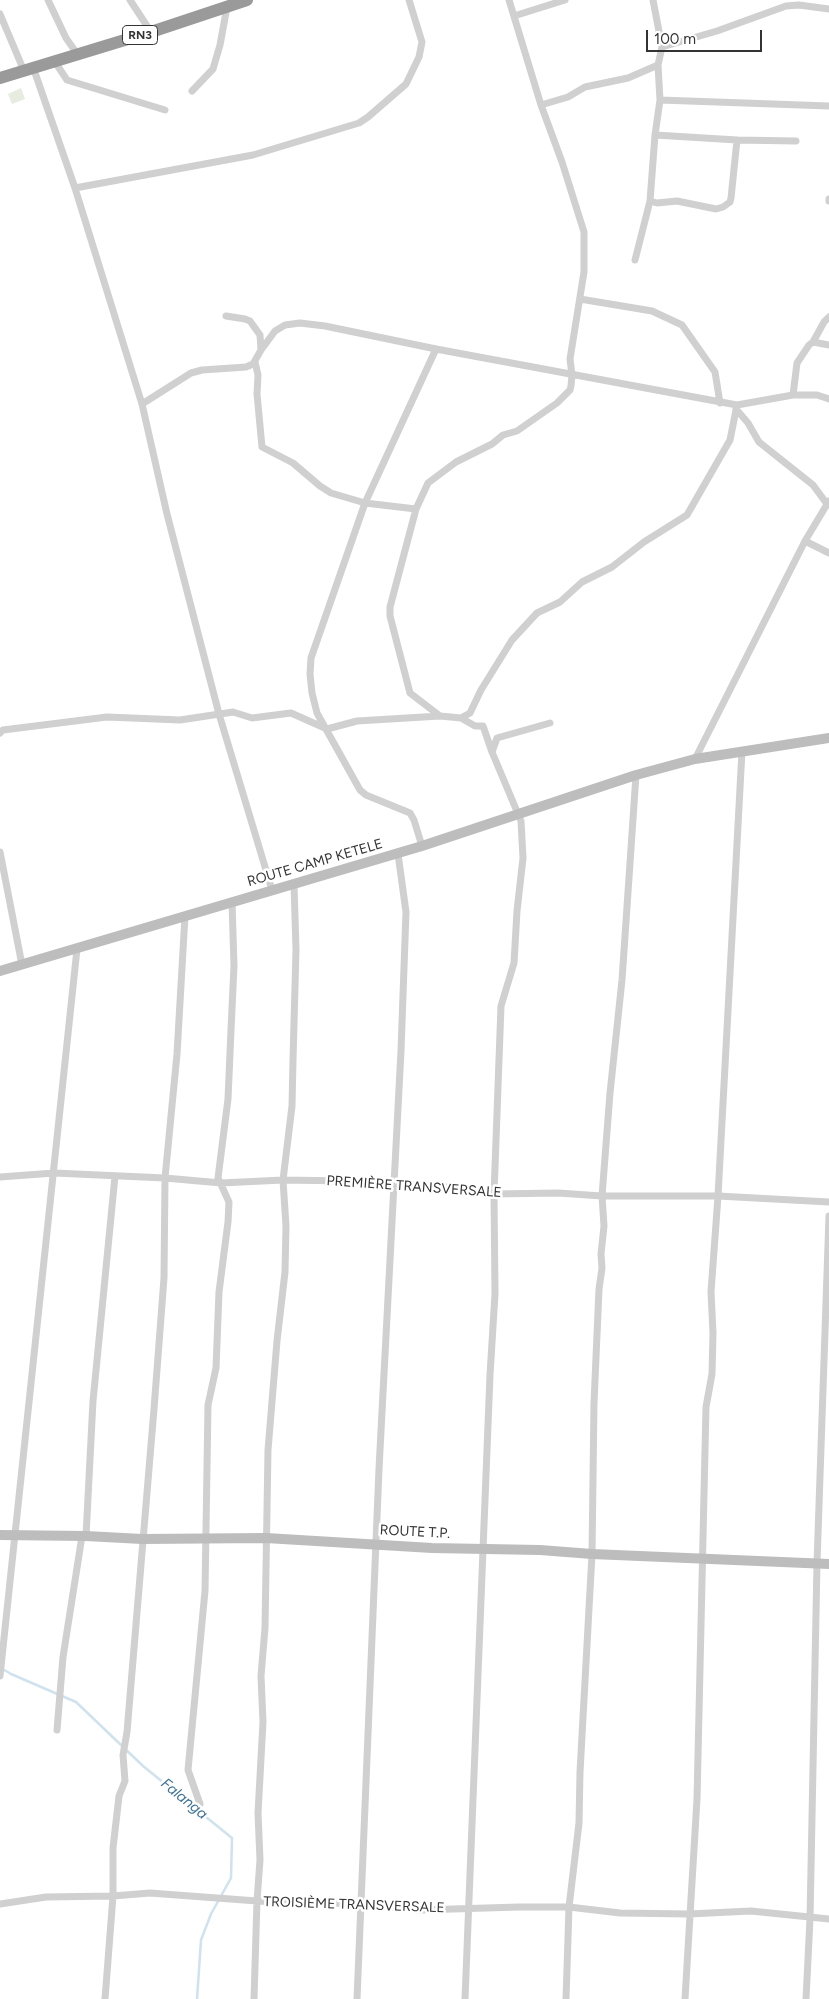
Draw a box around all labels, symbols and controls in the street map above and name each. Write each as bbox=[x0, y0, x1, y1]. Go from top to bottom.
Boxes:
scale bar bbox=[649, 20, 765, 52]
road number: RN3 bbox=[122, 26, 158, 44]
text: 100 m bbox=[654, 30, 696, 48]
street label: ROUTE CAMP KETELE bbox=[245, 836, 385, 890]
street label: PREMIÈRE TRANSVERSALE bbox=[326, 1173, 502, 1201]
street label: ROUTE T.P. bbox=[379, 1522, 451, 1542]
water label: Falanga bbox=[157, 1775, 211, 1823]
street label: TROISIÈME TRANSVERSALE bbox=[263, 1893, 445, 1917]

